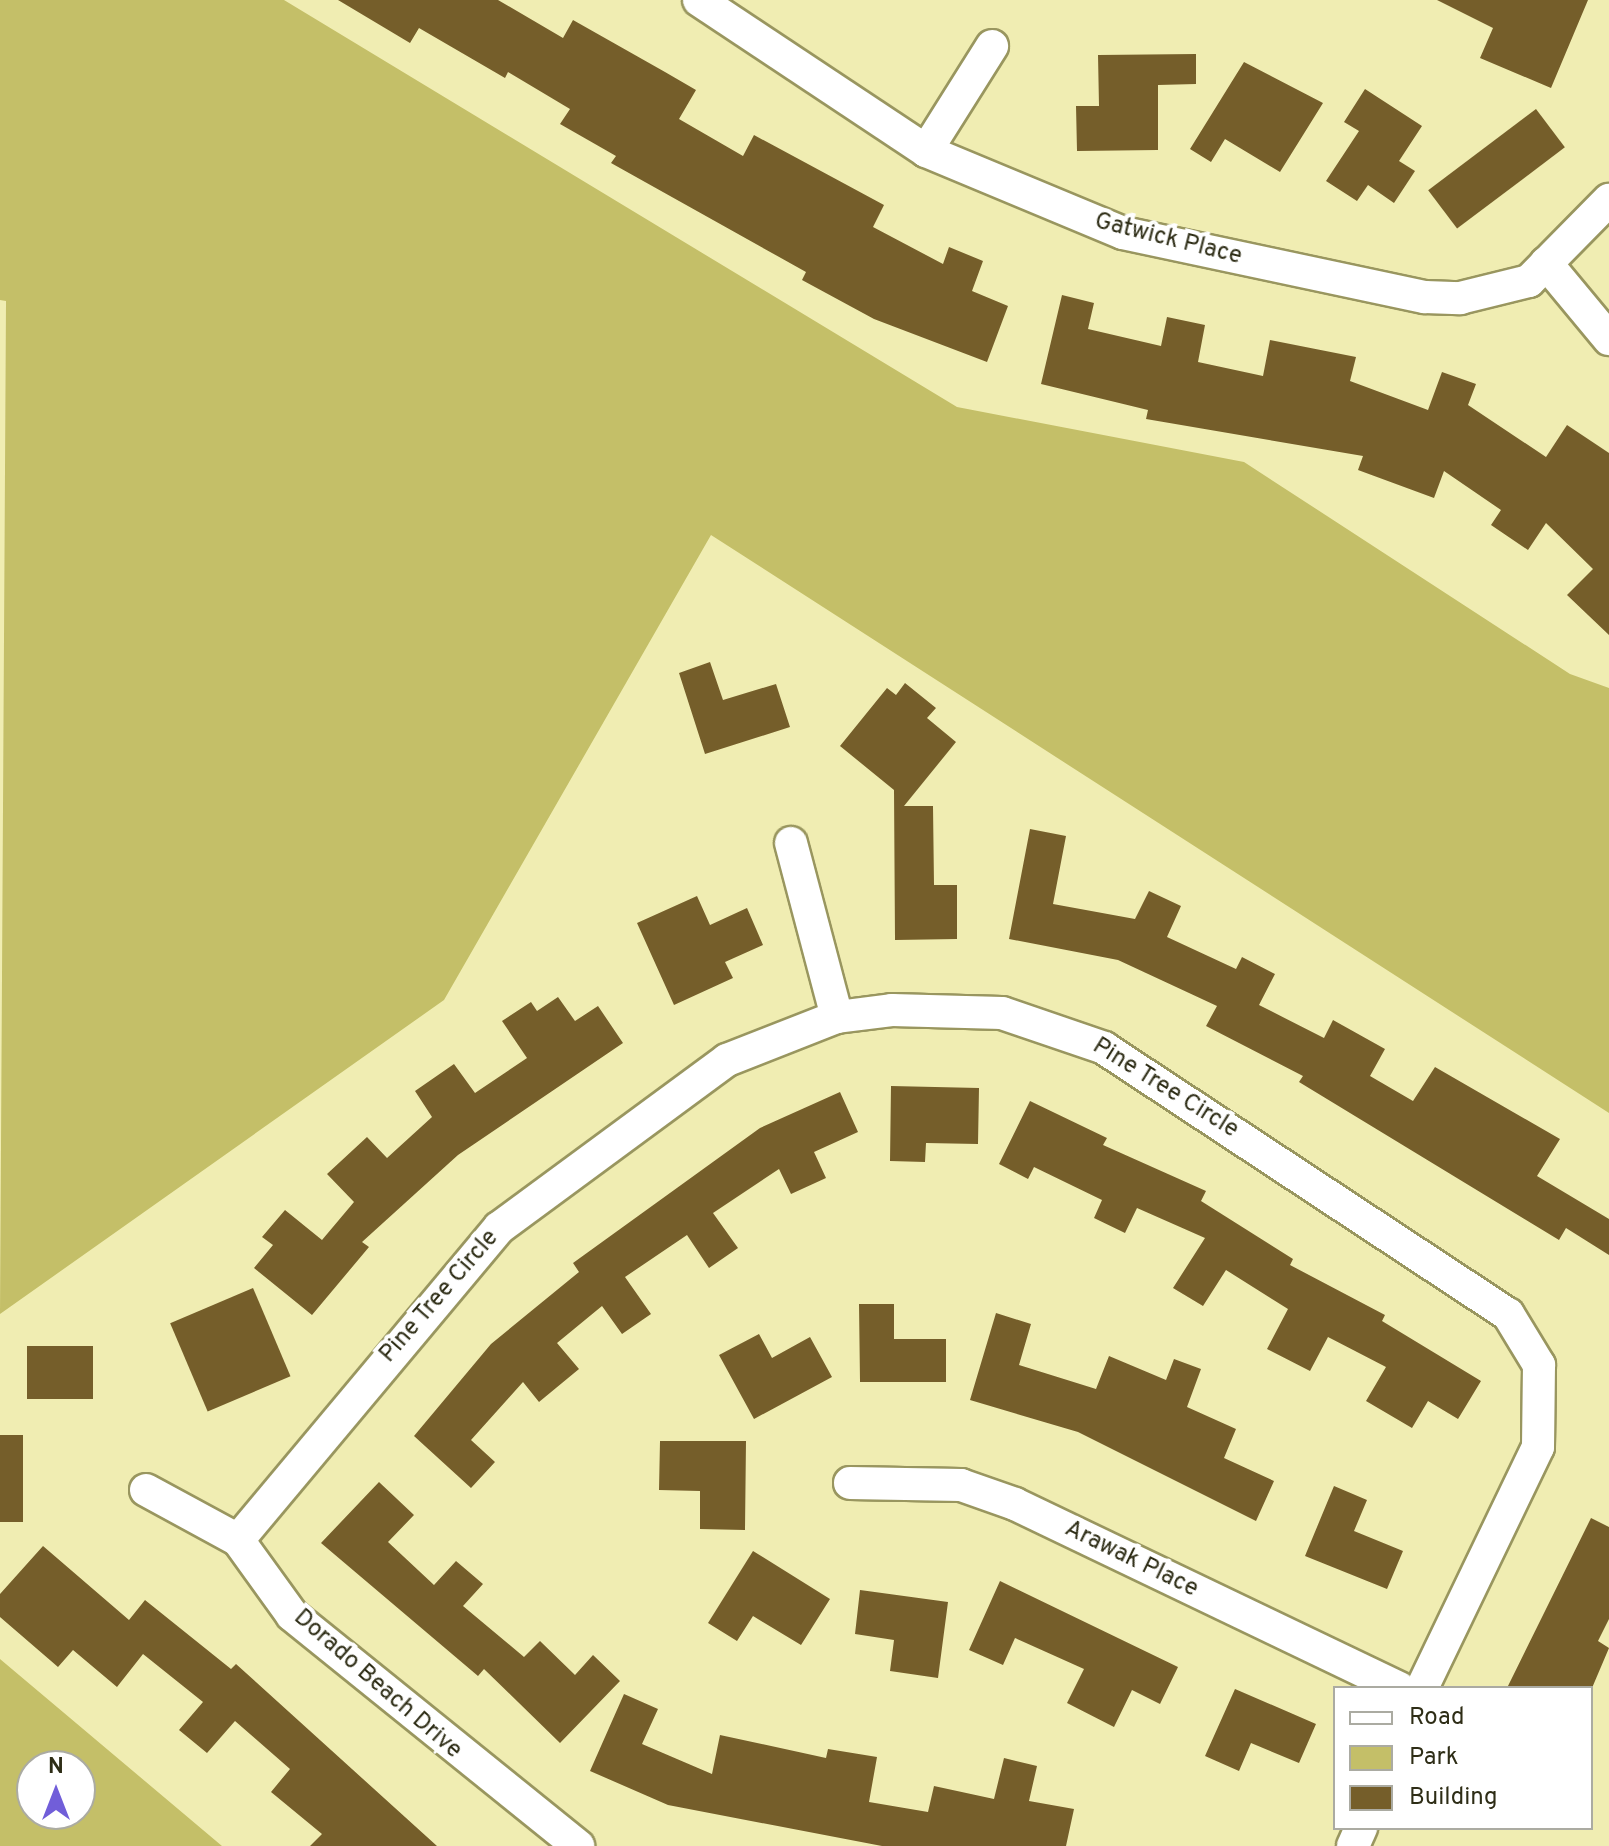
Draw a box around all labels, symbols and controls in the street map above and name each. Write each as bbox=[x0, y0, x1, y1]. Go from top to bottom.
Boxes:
street label: Gatwick Place bbox=[1091, 208, 1245, 272]
street label: Pine Tree Circle bbox=[1086, 1032, 1244, 1146]
street label: Pine Tree Circle bbox=[374, 1224, 506, 1370]
street label: Arawak Place bbox=[1060, 1515, 1202, 1605]
street label: Dorado Beach Drive bbox=[287, 1604, 467, 1766]
legend bbox=[1333, 1686, 1593, 1830]
text: Road bbox=[1409, 1703, 1465, 1733]
text: Park bbox=[1409, 1743, 1459, 1773]
north arrow bbox=[16, 1750, 96, 1830]
text: N bbox=[48, 1754, 64, 1781]
text: Building bbox=[1409, 1783, 1498, 1813]

